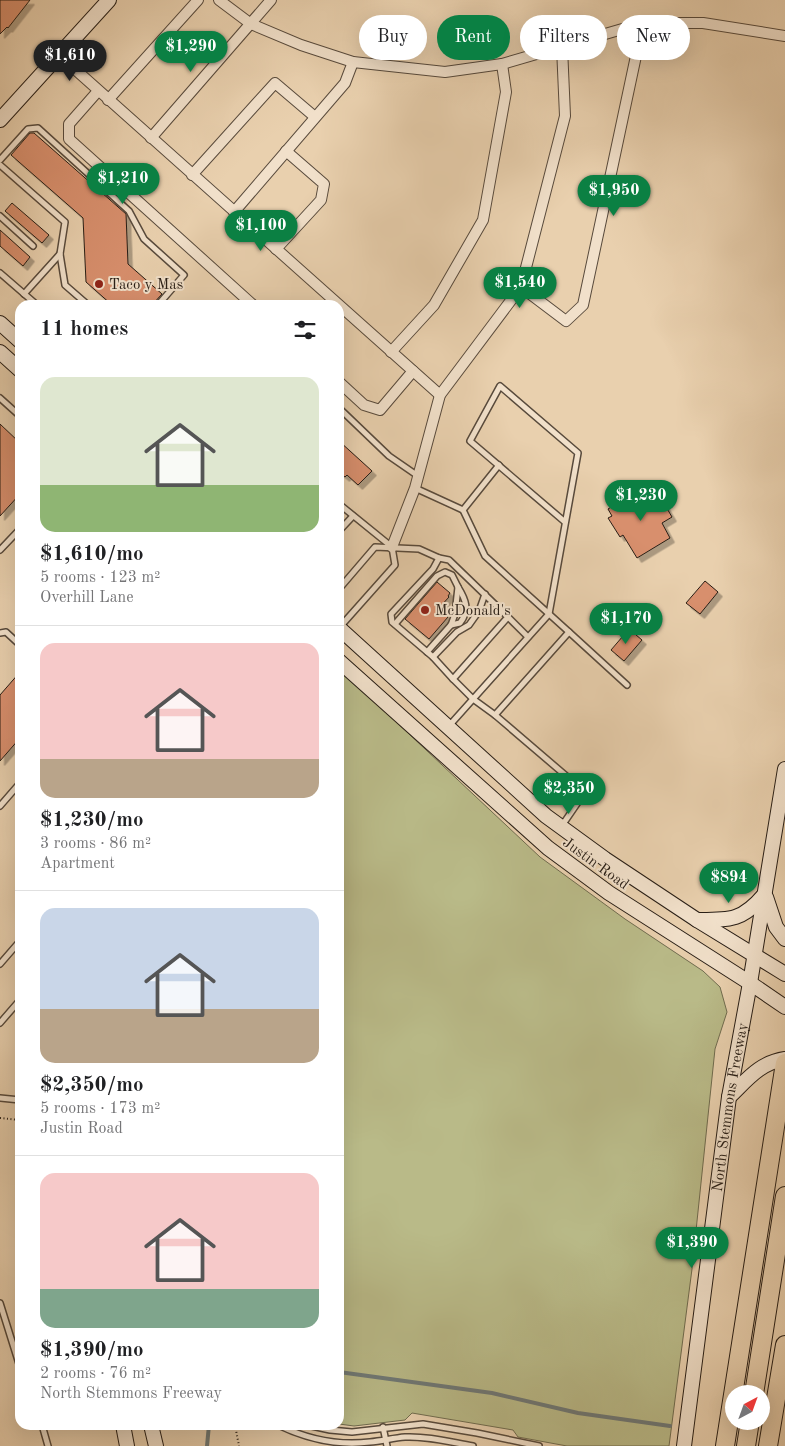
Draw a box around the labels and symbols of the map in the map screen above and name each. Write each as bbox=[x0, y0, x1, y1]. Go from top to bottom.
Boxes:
pin: $1,290 bbox=[150, 30, 232, 73]
pin: $1,610 bbox=[29, 39, 111, 82]
pin: $1,210 bbox=[82, 162, 164, 205]
pin: $1,950 bbox=[573, 174, 655, 217]
pin: $1,100 bbox=[220, 210, 302, 252]
pin: $1,540 bbox=[479, 266, 561, 309]
marker: Taco y Mas bbox=[93, 278, 105, 290]
place label: Taco y Mas bbox=[109, 278, 183, 293]
pin: $1,230 bbox=[600, 480, 682, 522]
pin: $1,170 bbox=[585, 602, 667, 645]
marker: McDonald's bbox=[419, 604, 431, 616]
place label: McDonald's bbox=[435, 604, 511, 619]
pin: $2,350 bbox=[528, 772, 610, 815]
street label: Justin Road bbox=[559, 835, 631, 893]
pin: $894 bbox=[699, 862, 759, 904]
street label: North Stemmons Freeway bbox=[711, 1022, 752, 1193]
pin: $1,390 bbox=[651, 1226, 733, 1269]
north arrow bbox=[725, 1385, 770, 1430]

